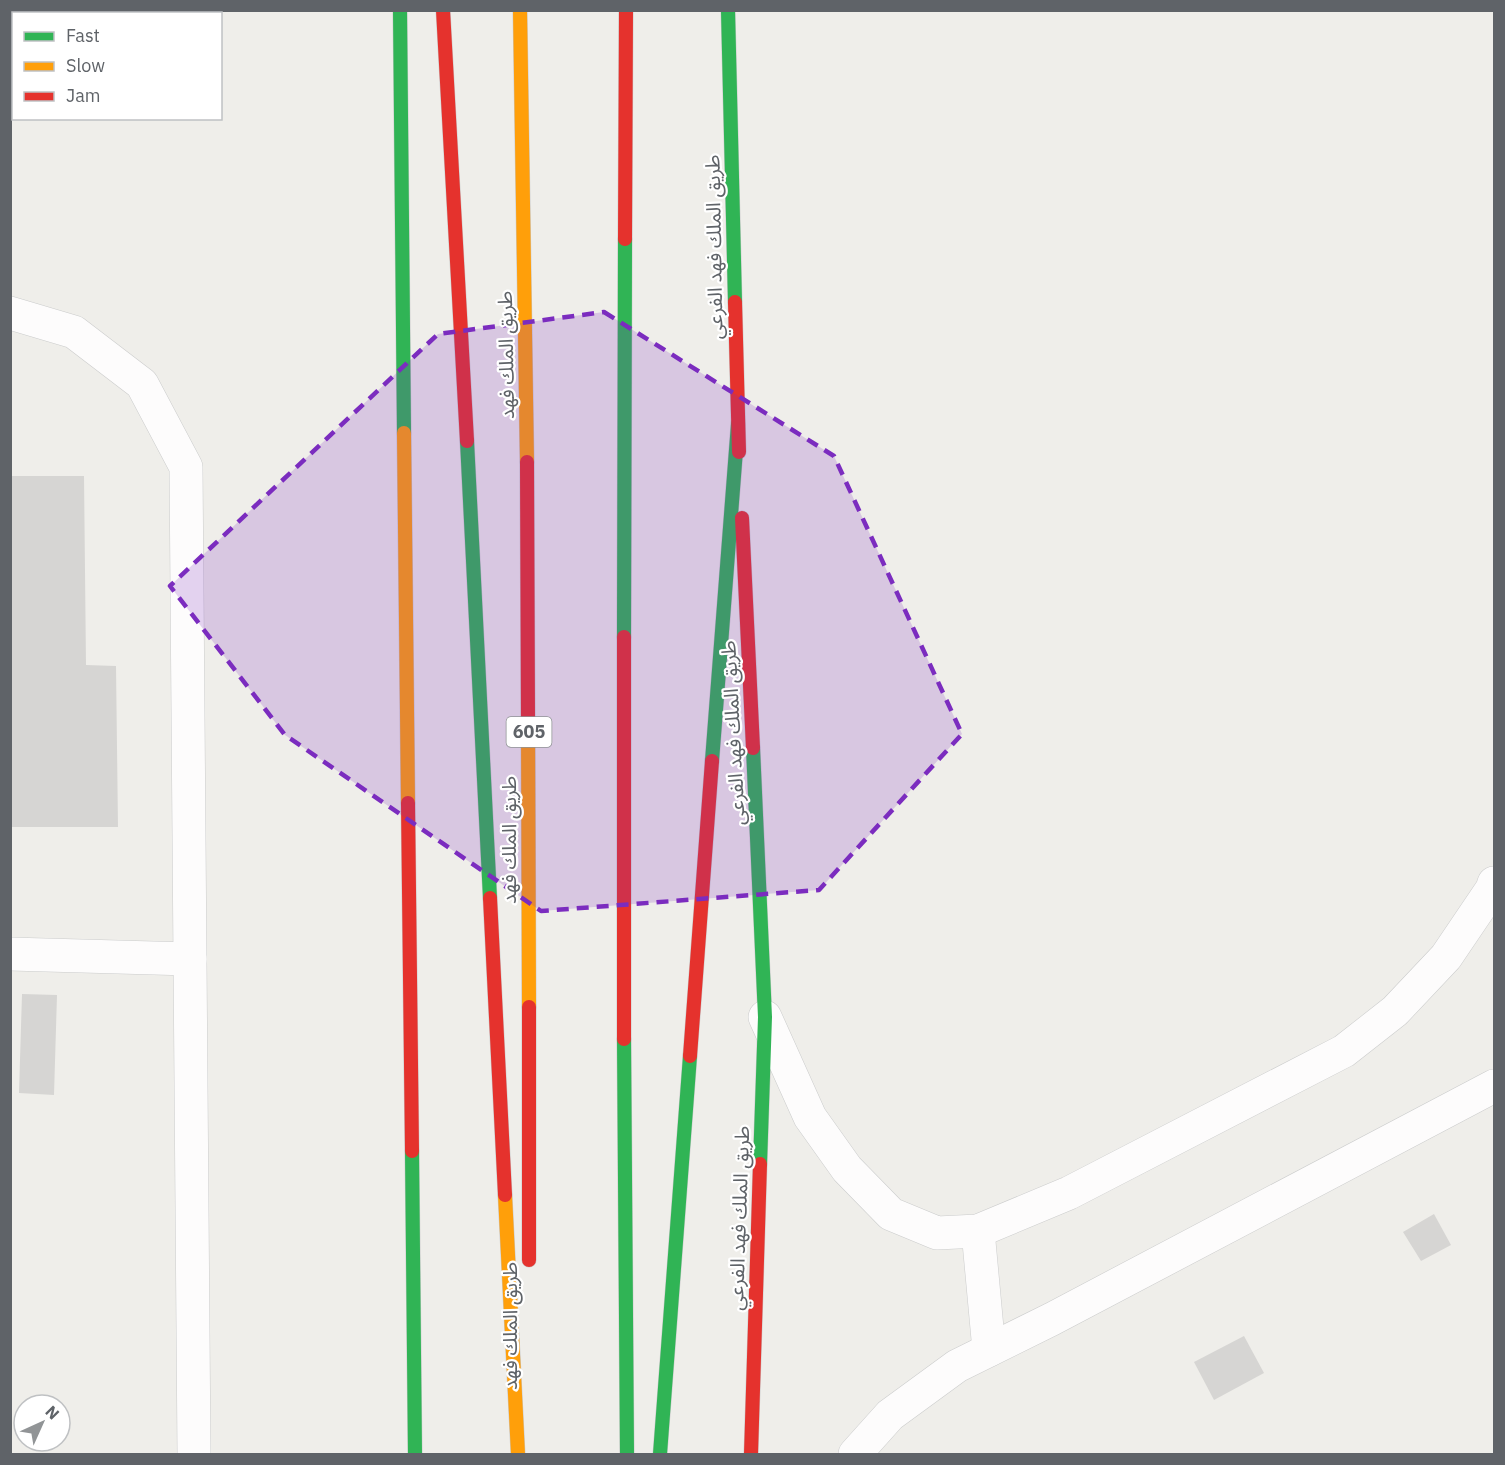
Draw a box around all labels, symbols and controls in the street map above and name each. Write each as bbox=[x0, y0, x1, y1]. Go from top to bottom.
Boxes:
legend bbox=[12, 12, 222, 120]
text: Fast bbox=[66, 24, 100, 47]
text: Slow bbox=[66, 54, 105, 77]
text: Jam bbox=[66, 84, 101, 107]
street label: طريق الملك فهد الفرعي bbox=[698, 154, 731, 340]
street label: طريق الملك فهد bbox=[491, 291, 520, 419]
street label: طريق الملك فهد الفرعي bbox=[714, 640, 753, 826]
road number: 605 bbox=[506, 717, 552, 747]
street label: طريق الملك فهد bbox=[495, 776, 522, 904]
street label: طريق الملك فهد الفرعي bbox=[722, 1125, 758, 1311]
street label: طريق الملك فهد bbox=[496, 1262, 523, 1390]
north arrow bbox=[12, 1393, 72, 1453]
text: N bbox=[41, 1401, 64, 1424]

